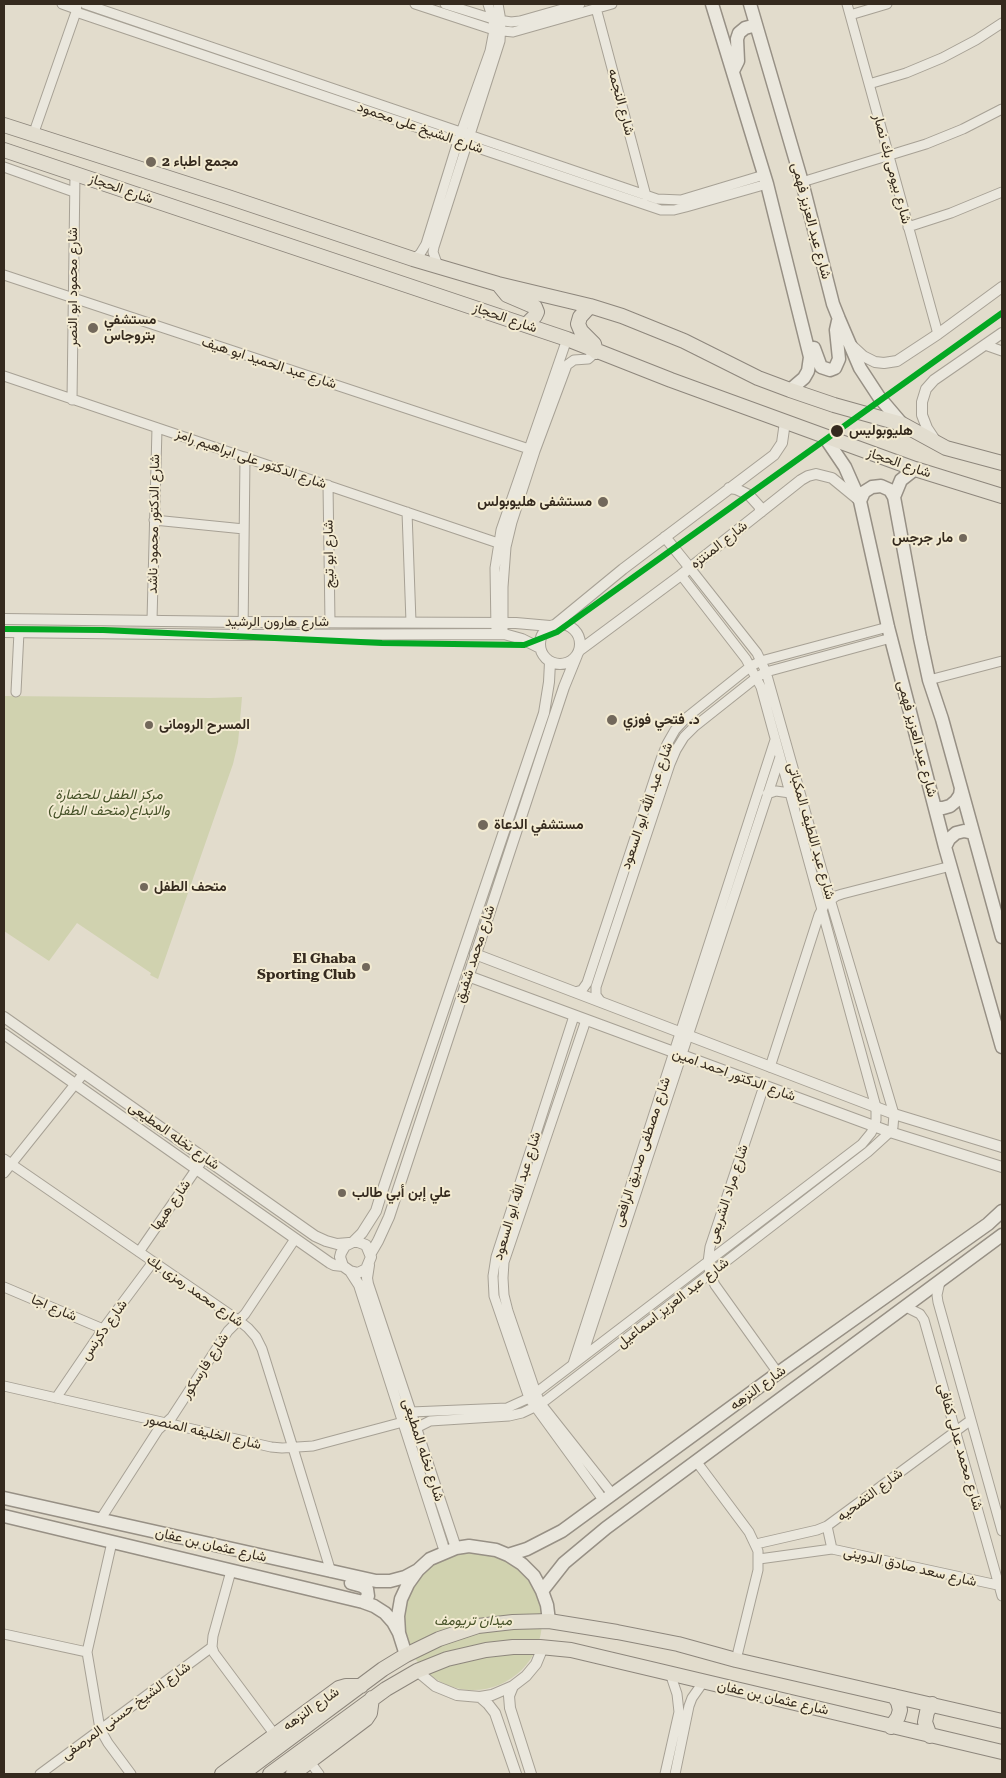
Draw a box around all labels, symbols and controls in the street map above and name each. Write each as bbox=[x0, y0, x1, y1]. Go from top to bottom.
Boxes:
street label: شارع النجمه bbox=[604, 67, 638, 137]
street label: شارع الشيخ على محمود bbox=[355, 99, 485, 157]
street label: شارع بيومى بك نصار bbox=[869, 112, 915, 226]
place label: مجمع اطباء 2 bbox=[162, 154, 238, 170]
marker: مجمع اطباء 2 bbox=[144, 155, 158, 169]
street label: شارع عبد العزيز فهمى bbox=[787, 161, 835, 281]
street label: شارع الحجاز bbox=[87, 170, 155, 208]
street label: شارع محمود ابو النصر bbox=[65, 227, 81, 347]
street label: شارع الحجاز bbox=[471, 299, 539, 337]
place label: مستشفي بتروجاس bbox=[104, 312, 156, 344]
marker: مستشفي بتروجاس bbox=[86, 321, 100, 335]
street label: شارع عبد الحميد ابو هيف bbox=[199, 333, 339, 393]
marker: هليوبوليس bbox=[829, 423, 845, 439]
place label: هليوبوليس bbox=[849, 423, 913, 439]
street label: شارع الدكتور على ابراهيم رامز bbox=[173, 425, 329, 493]
street label: شارع الحجاز bbox=[865, 444, 933, 482]
street label: شارع الدكتور محمود ناشد bbox=[144, 454, 164, 594]
place label: مستشفى هليوبولس bbox=[477, 494, 592, 510]
marker: مستشفى هليوبولس bbox=[596, 495, 610, 509]
street label: شارع المنتزه bbox=[687, 517, 751, 573]
street label: شارع ابو تيج bbox=[320, 520, 338, 588]
place label: مار جرجس bbox=[892, 530, 953, 546]
marker: مار جرجس bbox=[957, 532, 969, 544]
street label: شارع هارون الرشيد bbox=[225, 614, 329, 630]
street label: شارع عبد العزيز فهمى bbox=[893, 679, 941, 799]
place label: د. فتحي فوزي bbox=[623, 712, 700, 728]
marker: د. فتحي فوزي bbox=[605, 713, 619, 727]
place label: المسرح الرومانى bbox=[159, 717, 250, 733]
marker: المسرح الرومانى bbox=[143, 719, 155, 731]
street label: شارع عبد الله ابو السعود bbox=[617, 740, 677, 872]
street label: شارع عبد اللطيف المكباتى bbox=[783, 760, 839, 902]
park label: مركز الطفل للحضارة والابداع(متحف الطفل) bbox=[48, 787, 170, 820]
place label: مستشفي الدعاة bbox=[494, 817, 584, 833]
marker: مستشفي الدعاة bbox=[476, 818, 490, 832]
place label: متحف الطفل bbox=[154, 879, 227, 895]
marker: متحف الطفل bbox=[138, 881, 150, 893]
street label: شارع محمد شفيق bbox=[451, 903, 499, 1005]
place label: El Ghaba Sporting Club bbox=[257, 951, 356, 984]
marker: El Ghaba Sporting Club bbox=[360, 961, 372, 973]
street label: شارع الدكتور احمد امين bbox=[670, 1045, 798, 1105]
street label: شارع مصطفى صديق الرافعى bbox=[610, 1075, 674, 1229]
street label: شارع نخله المطيعى bbox=[125, 1098, 223, 1174]
street label: شارع عبد الله ابو السعود bbox=[489, 1130, 545, 1262]
street label: شارع مراد الشريعى bbox=[704, 1142, 752, 1246]
street label: شارع هيها bbox=[148, 1176, 194, 1234]
place label: علي إبن أبي طالب bbox=[352, 1185, 451, 1201]
marker: علي إبن أبي طالب bbox=[336, 1187, 348, 1199]
street label: شارع محمد رمزى بك bbox=[143, 1251, 247, 1331]
street label: شارع عبد العزيز اسماعيل bbox=[614, 1254, 732, 1352]
street label: شارع اجا bbox=[29, 1291, 79, 1325]
street label: شارع دكرنس bbox=[77, 1296, 131, 1364]
street label: شارع فارسكور bbox=[178, 1330, 232, 1402]
street label: شارع النزهه bbox=[727, 1362, 789, 1414]
street label: شارع محمد عدلى كفافى bbox=[934, 1382, 986, 1512]
street label: شارع نخله المطيعى bbox=[398, 1396, 448, 1504]
street label: شارع الخليفه المنصور bbox=[143, 1410, 263, 1454]
street label: شارع التضحيه bbox=[834, 1465, 906, 1525]
street label: شارع عثمان بن عفان bbox=[154, 1524, 268, 1566]
street label: شارع سعد صادق الدوينى bbox=[842, 1544, 978, 1590]
park label: ميدان تريومف bbox=[434, 1613, 512, 1629]
street label: شارع الشيخ حسنى المرصفى bbox=[58, 1658, 194, 1764]
street label: شارع عثمان بن عفان bbox=[716, 1677, 830, 1719]
street label: شارع النزهه bbox=[280, 1683, 342, 1735]

